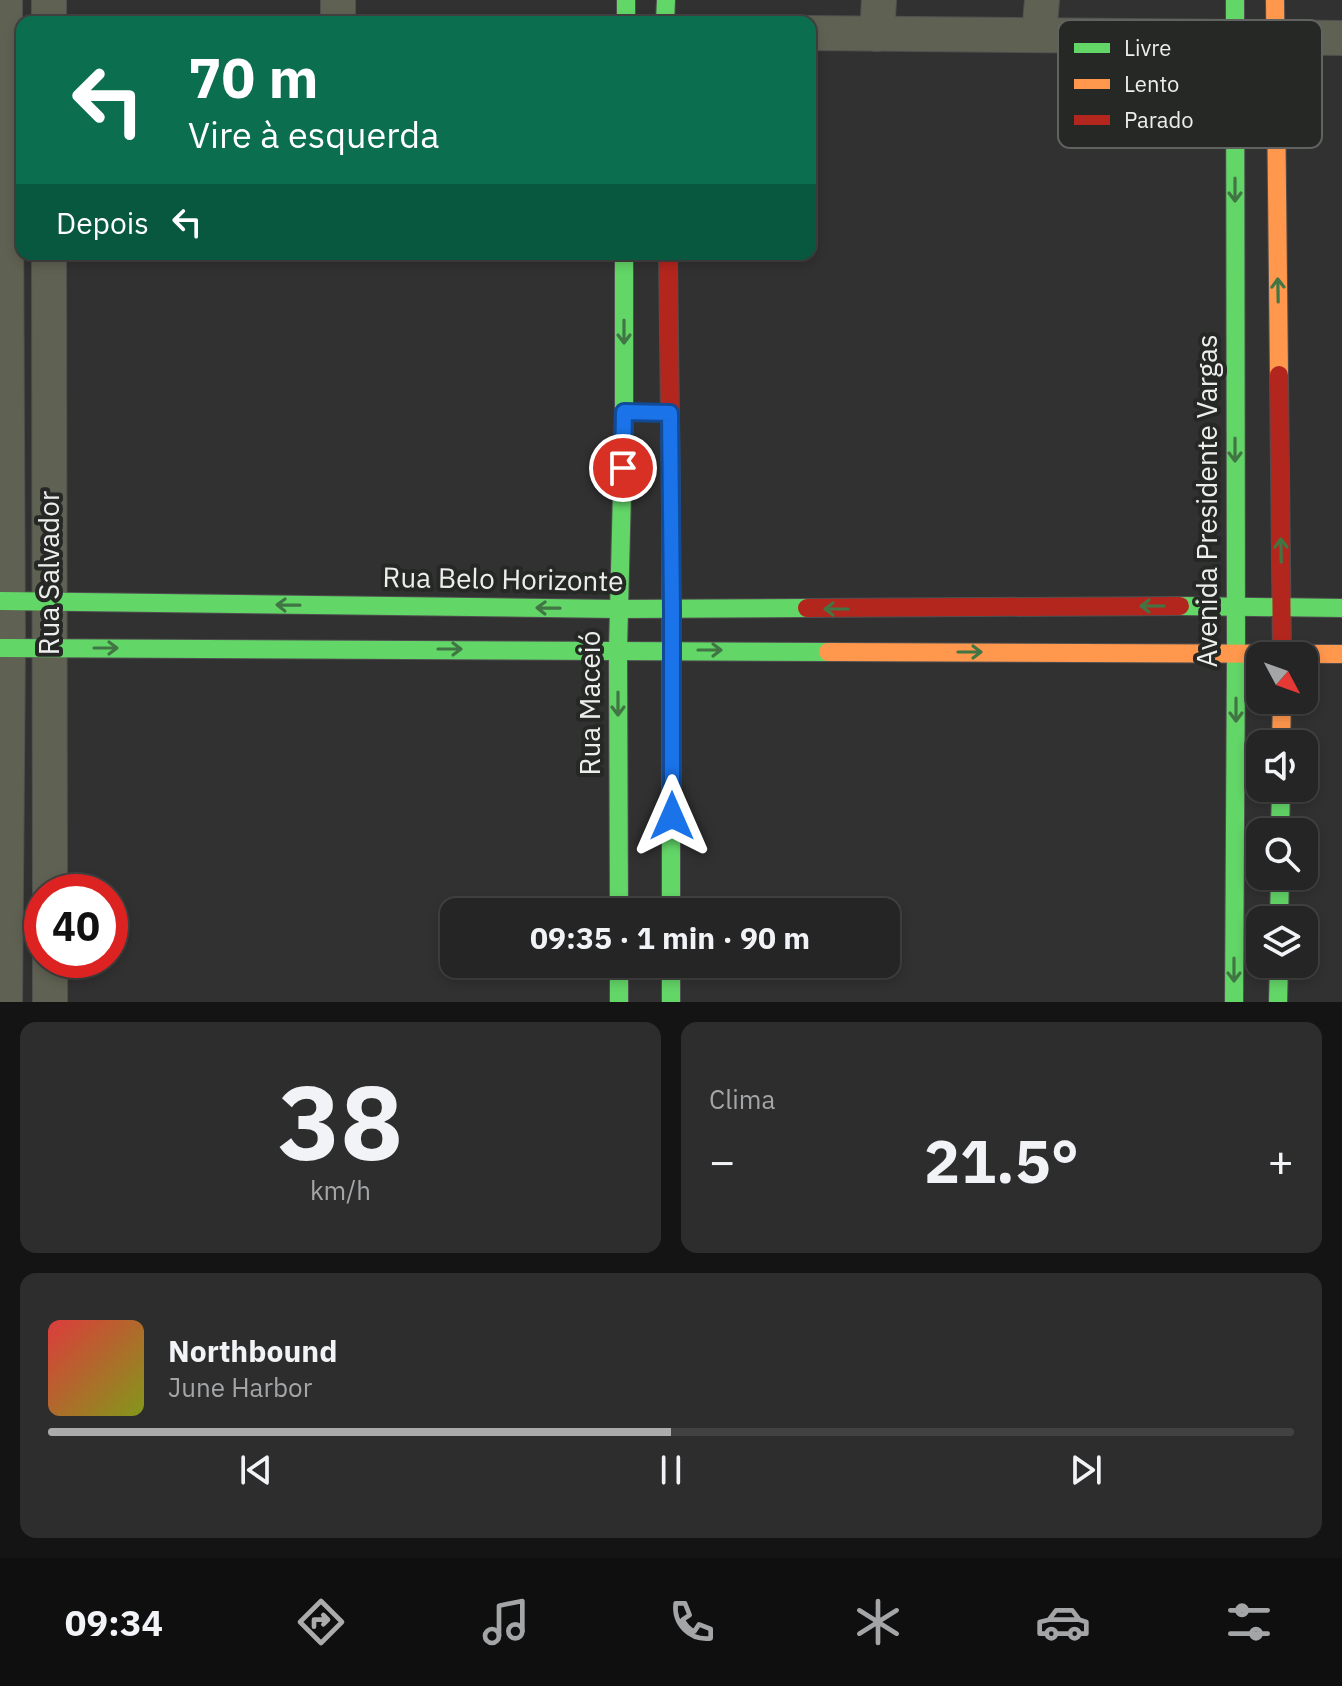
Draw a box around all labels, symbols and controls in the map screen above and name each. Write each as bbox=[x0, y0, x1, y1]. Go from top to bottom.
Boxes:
legend bbox=[1058, 20, 1322, 148]
text: Livre bbox=[1124, 33, 1171, 62]
text: 70 m bbox=[188, 41, 318, 113]
icon: left bbox=[56, 48, 160, 152]
text: Lento bbox=[1124, 69, 1179, 98]
text: Parado bbox=[1124, 105, 1194, 134]
text: Vire à esquerda bbox=[188, 111, 439, 158]
one-way arrow bbox=[1227, 176, 1243, 203]
icon: left bbox=[165, 200, 209, 244]
text: Depois bbox=[56, 203, 149, 242]
one-way arrow bbox=[1270, 277, 1286, 304]
one-way arrow bbox=[616, 318, 632, 345]
street label: Avenida Presidente Vargas bbox=[1188, 334, 1225, 668]
pin bbox=[589, 434, 657, 502]
one-way arrow bbox=[1227, 436, 1243, 463]
icon: arrive bbox=[601, 446, 645, 490]
street label: Rua Salvador bbox=[30, 491, 67, 655]
one-way arrow bbox=[1273, 537, 1289, 564]
street label: Rua Belo Horizonte bbox=[382, 558, 624, 599]
one-way arrow bbox=[275, 597, 302, 612]
one-way arrow bbox=[1139, 599, 1166, 614]
one-way arrow bbox=[535, 600, 562, 616]
one-way arrow bbox=[823, 601, 850, 617]
street label: Rua Maceió bbox=[571, 630, 608, 776]
one-way arrow bbox=[92, 640, 119, 656]
one-way arrow bbox=[436, 641, 463, 657]
one-way arrow bbox=[696, 642, 723, 658]
north arrow bbox=[1246, 642, 1318, 714]
map controls bbox=[1246, 642, 1318, 978]
one-way arrow bbox=[956, 644, 983, 660]
one-way arrow bbox=[610, 690, 626, 717]
one-way arrow bbox=[1228, 696, 1244, 723]
button: sound bbox=[1246, 730, 1318, 802]
position arrow bbox=[630, 774, 714, 858]
button: search bbox=[1246, 818, 1318, 890]
speed limit sign: 40 bbox=[24, 874, 128, 978]
button: layers bbox=[1246, 906, 1318, 978]
text: 09:35 · 1 min · 90 m bbox=[530, 918, 810, 957]
one-way arrow bbox=[1226, 956, 1242, 983]
text: 38 bbox=[278, 1053, 403, 1189]
text: Clima bbox=[709, 1082, 775, 1116]
text: 21.5° bbox=[924, 1121, 1079, 1200]
text: − bbox=[709, 1132, 735, 1189]
text: + bbox=[1268, 1132, 1294, 1189]
text: km/h bbox=[310, 1173, 371, 1207]
text: Northbound bbox=[168, 1331, 337, 1370]
text: June Harbor bbox=[168, 1370, 312, 1404]
icon: previous bbox=[234, 1448, 278, 1492]
icon: pause bbox=[649, 1448, 693, 1492]
icon: next bbox=[1064, 1448, 1108, 1492]
icon: directions bbox=[293, 1594, 349, 1650]
icon: music bbox=[478, 1594, 534, 1650]
icon: phone bbox=[664, 1594, 720, 1650]
icon: climate bbox=[850, 1594, 906, 1650]
icon: car bbox=[1035, 1594, 1091, 1650]
icon: filters bbox=[1221, 1594, 1277, 1650]
text: 09:34 bbox=[65, 1599, 163, 1646]

